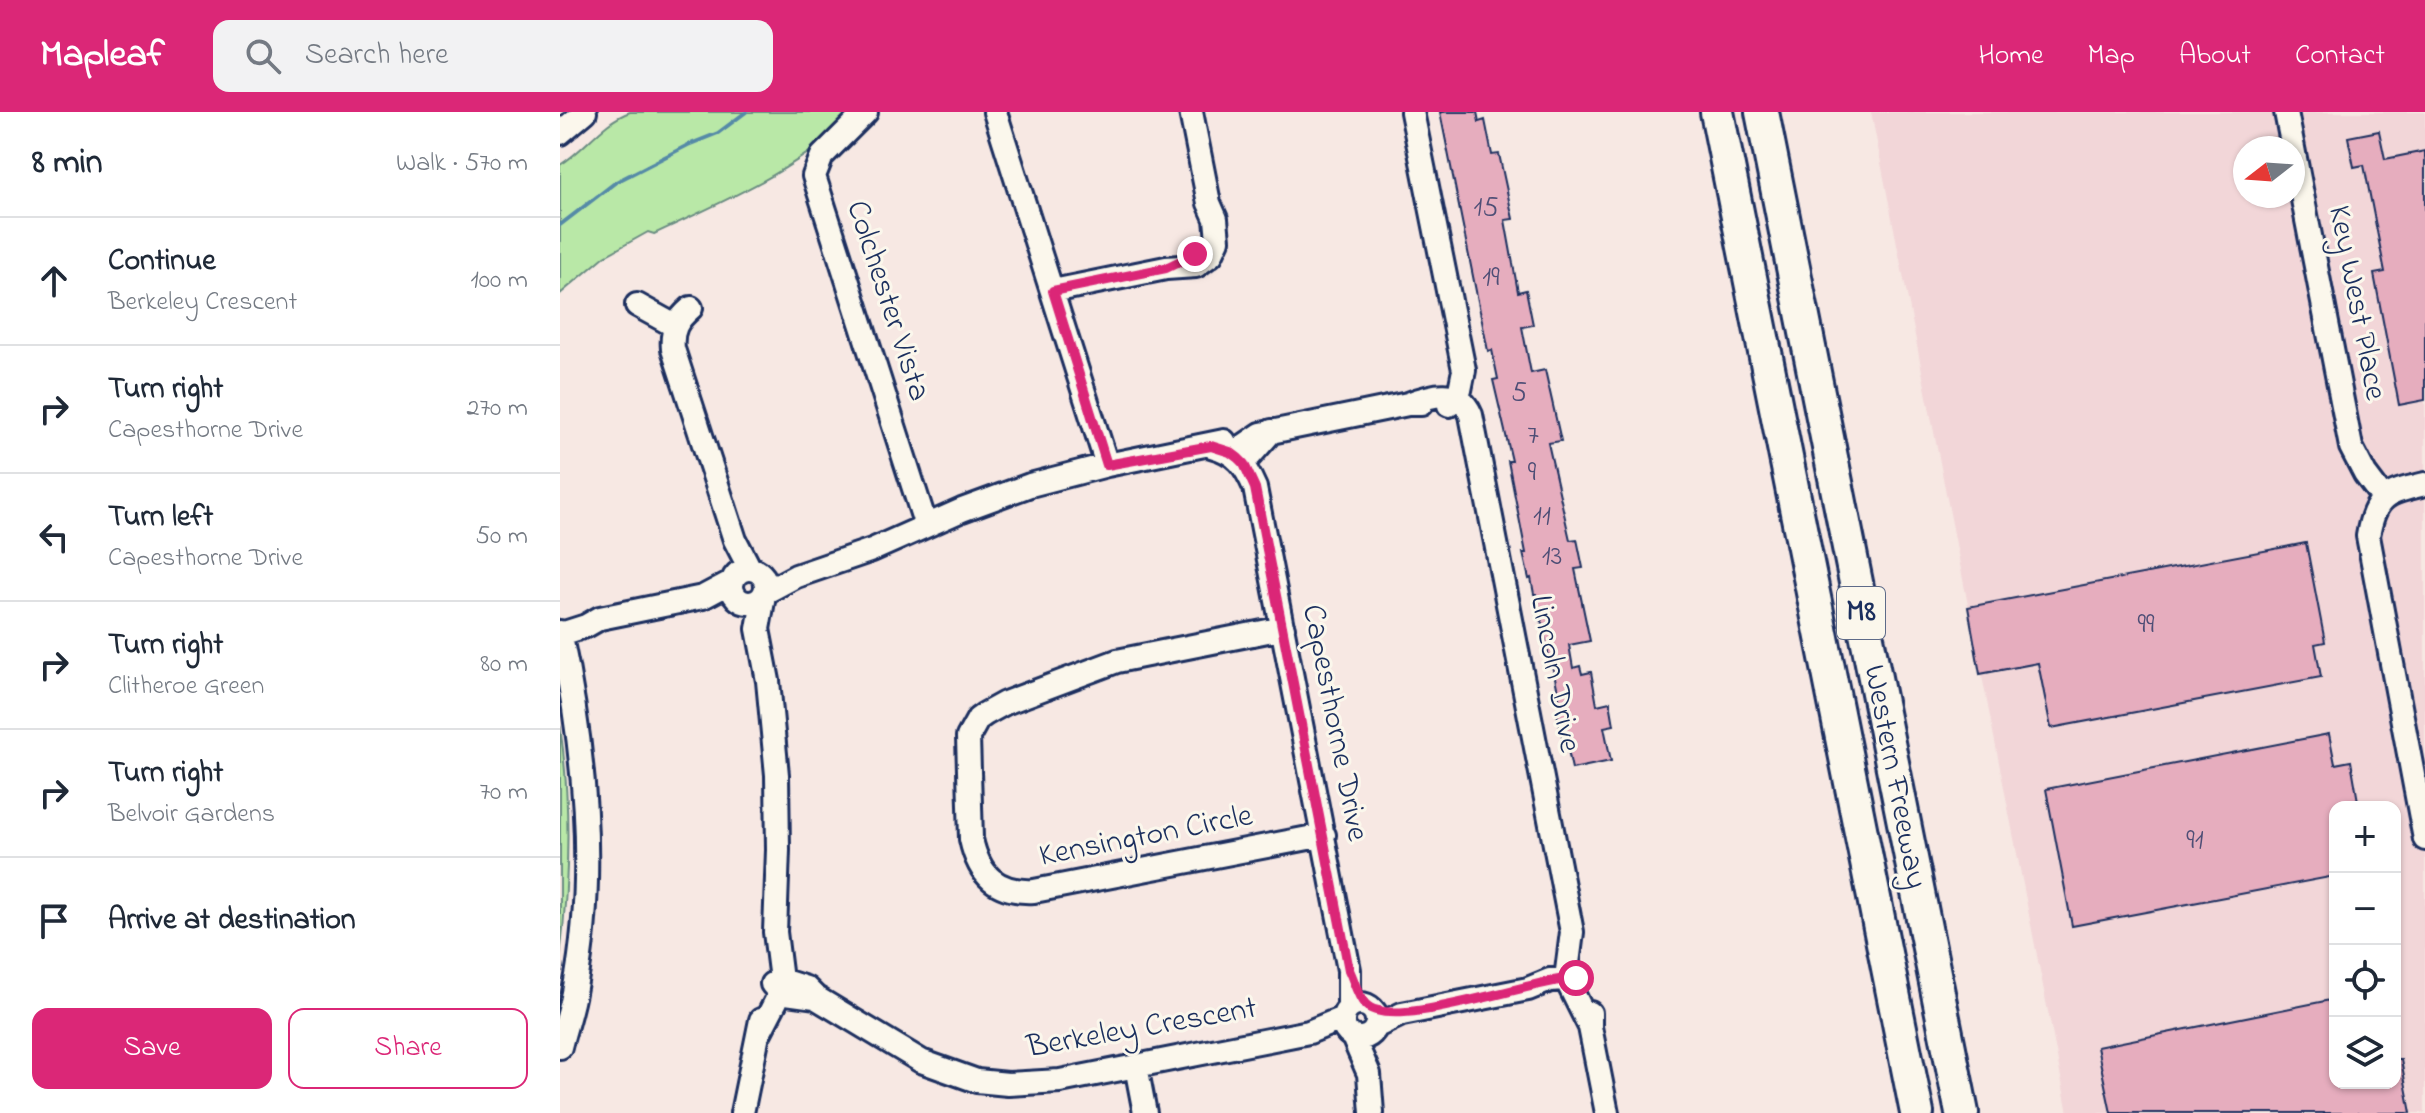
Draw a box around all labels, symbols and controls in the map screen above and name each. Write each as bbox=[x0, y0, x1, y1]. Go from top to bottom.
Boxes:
search box bbox=[213, 20, 773, 92]
text: Mapleaf bbox=[40, 28, 165, 84]
icon: search bbox=[241, 34, 285, 78]
text: Search here bbox=[305, 34, 448, 78]
text: Home bbox=[1978, 36, 2044, 77]
text: Map bbox=[2088, 36, 2135, 77]
text: About bbox=[2179, 36, 2251, 77]
text: Contact bbox=[2295, 36, 2385, 77]
north arrow bbox=[2233, 136, 2305, 208]
text: 8 min bbox=[32, 139, 103, 189]
text: Walk · 570 m bbox=[396, 145, 528, 183]
house number: 15 bbox=[1474, 188, 1498, 229]
street label: Colchester Vista bbox=[832, 195, 942, 407]
street label: Key West Place bbox=[2314, 202, 2398, 405]
route end bbox=[1177, 236, 1213, 272]
text: Continue bbox=[108, 240, 216, 284]
house number: 19 bbox=[1482, 258, 1500, 299]
icon: ahead bbox=[32, 259, 76, 303]
text: 100 m bbox=[471, 262, 528, 300]
text: Berkeley Crescent bbox=[108, 284, 297, 322]
text: Turn right bbox=[108, 368, 223, 412]
house number: 5 bbox=[1511, 373, 1527, 414]
icon: right bbox=[32, 387, 76, 431]
text: 270 m bbox=[466, 390, 528, 428]
text: Capesthorne Drive bbox=[108, 412, 303, 450]
house number: 7 bbox=[1527, 416, 1539, 457]
house number: 9 bbox=[1528, 453, 1537, 494]
text: Turn left bbox=[108, 496, 213, 540]
house number: 11 bbox=[1533, 497, 1551, 538]
icon: left bbox=[32, 515, 76, 559]
text: 50 m bbox=[475, 518, 528, 556]
house number: 13 bbox=[1542, 537, 1562, 578]
text: Capesthorne Drive bbox=[108, 540, 303, 578]
road number: M8 bbox=[1837, 587, 1885, 639]
street label: Lincoln Drive bbox=[1516, 591, 1592, 757]
street label: Capesthorne Drive bbox=[1288, 601, 1380, 846]
house number: 99 bbox=[2138, 605, 2155, 646]
text: Turn right bbox=[108, 624, 223, 668]
icon: right bbox=[32, 643, 76, 687]
text: 80 m bbox=[480, 646, 528, 684]
street label: Western Freeway bbox=[1849, 661, 1939, 893]
text: Clitheroe Green bbox=[108, 668, 264, 706]
text: Turn right bbox=[108, 752, 223, 796]
icon: right bbox=[32, 771, 76, 815]
text: 70 m bbox=[479, 774, 528, 812]
street label: Kensington Circle bbox=[1035, 793, 1257, 881]
text: Belvoir Gardens bbox=[108, 796, 275, 834]
map controls bbox=[2329, 801, 2401, 1089]
button: + bbox=[2329, 801, 2401, 873]
house number: 91 bbox=[2186, 821, 2204, 862]
button: − bbox=[2329, 873, 2401, 945]
icon: arrive bbox=[32, 899, 76, 943]
text: Arrive at destination bbox=[108, 899, 356, 943]
button: locate bbox=[2329, 945, 2401, 1017]
route start bbox=[1558, 960, 1594, 996]
street label: Berkeley Crescent bbox=[1022, 986, 1261, 1073]
button: Save bbox=[32, 1008, 272, 1089]
button: Share bbox=[288, 1008, 528, 1089]
button: layers bbox=[2329, 1017, 2401, 1089]

